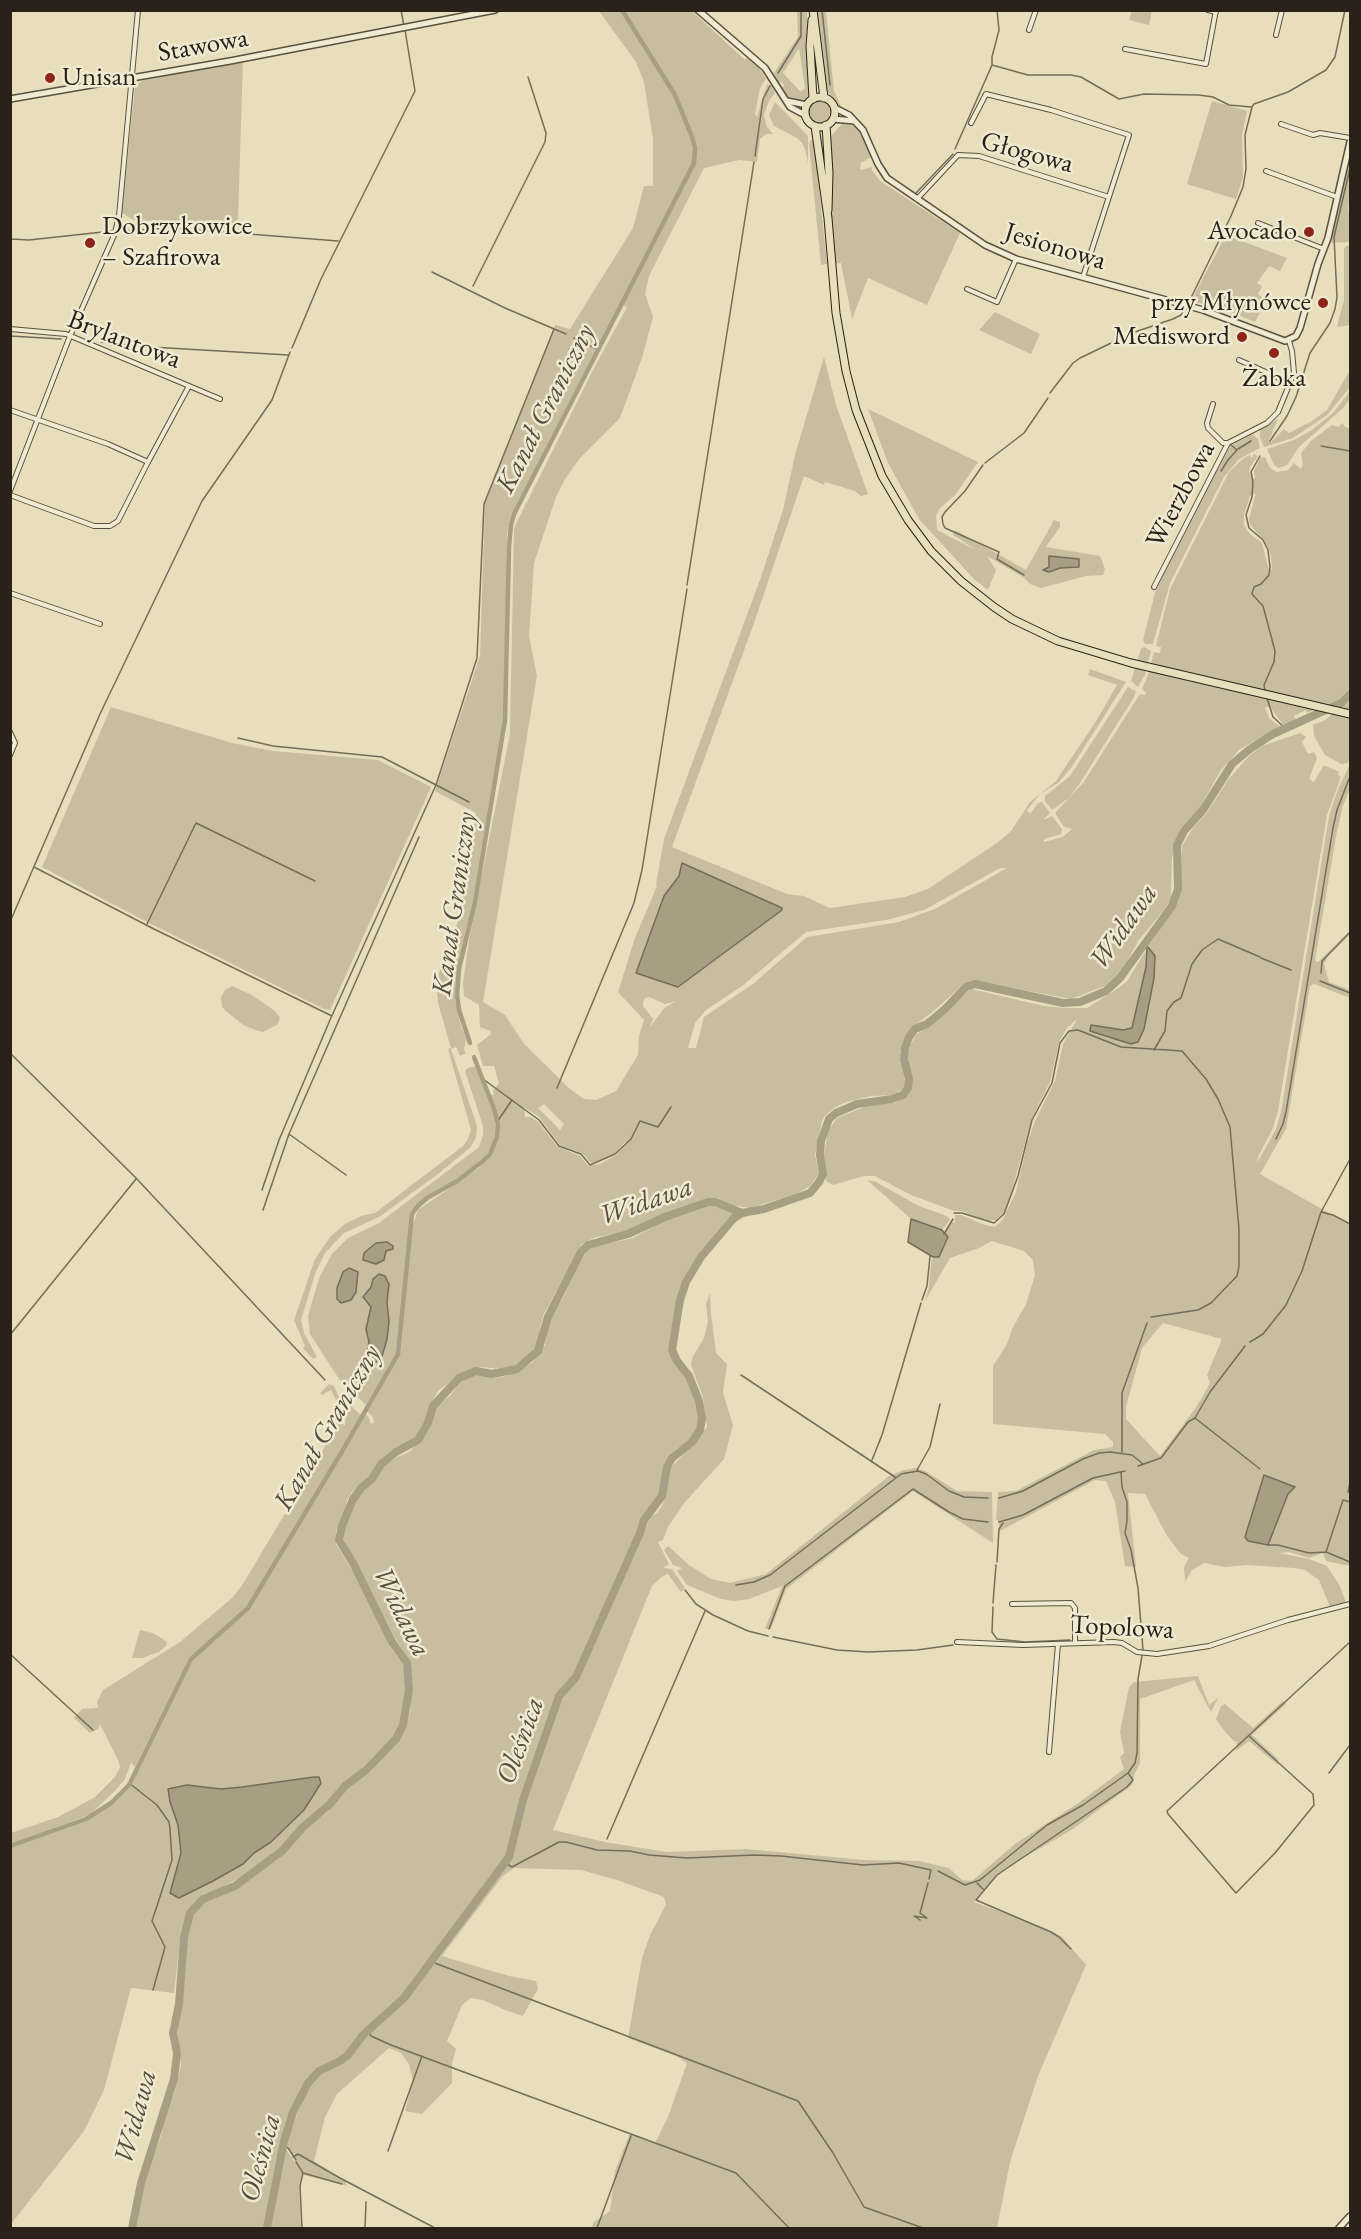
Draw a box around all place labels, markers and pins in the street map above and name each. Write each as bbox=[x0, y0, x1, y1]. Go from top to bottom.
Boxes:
place label: Unisan bbox=[62, 62, 137, 94]
marker: Unisan bbox=[43, 71, 57, 85]
place label: Dobrzykowice – Szafirowa bbox=[102, 211, 252, 274]
place label: Avocado bbox=[1207, 216, 1297, 248]
marker: Avocado bbox=[1302, 225, 1316, 239]
marker: Dobrzykowice – Szafirowa bbox=[83, 236, 97, 250]
place label: przy Młynówce bbox=[1151, 287, 1311, 319]
marker: przy Młynówce bbox=[1316, 296, 1330, 310]
place label: Medisword bbox=[1113, 321, 1230, 353]
marker: Medisword bbox=[1235, 330, 1249, 344]
marker: Żabka bbox=[1267, 346, 1281, 360]
place label: Żabka bbox=[1242, 363, 1306, 395]

